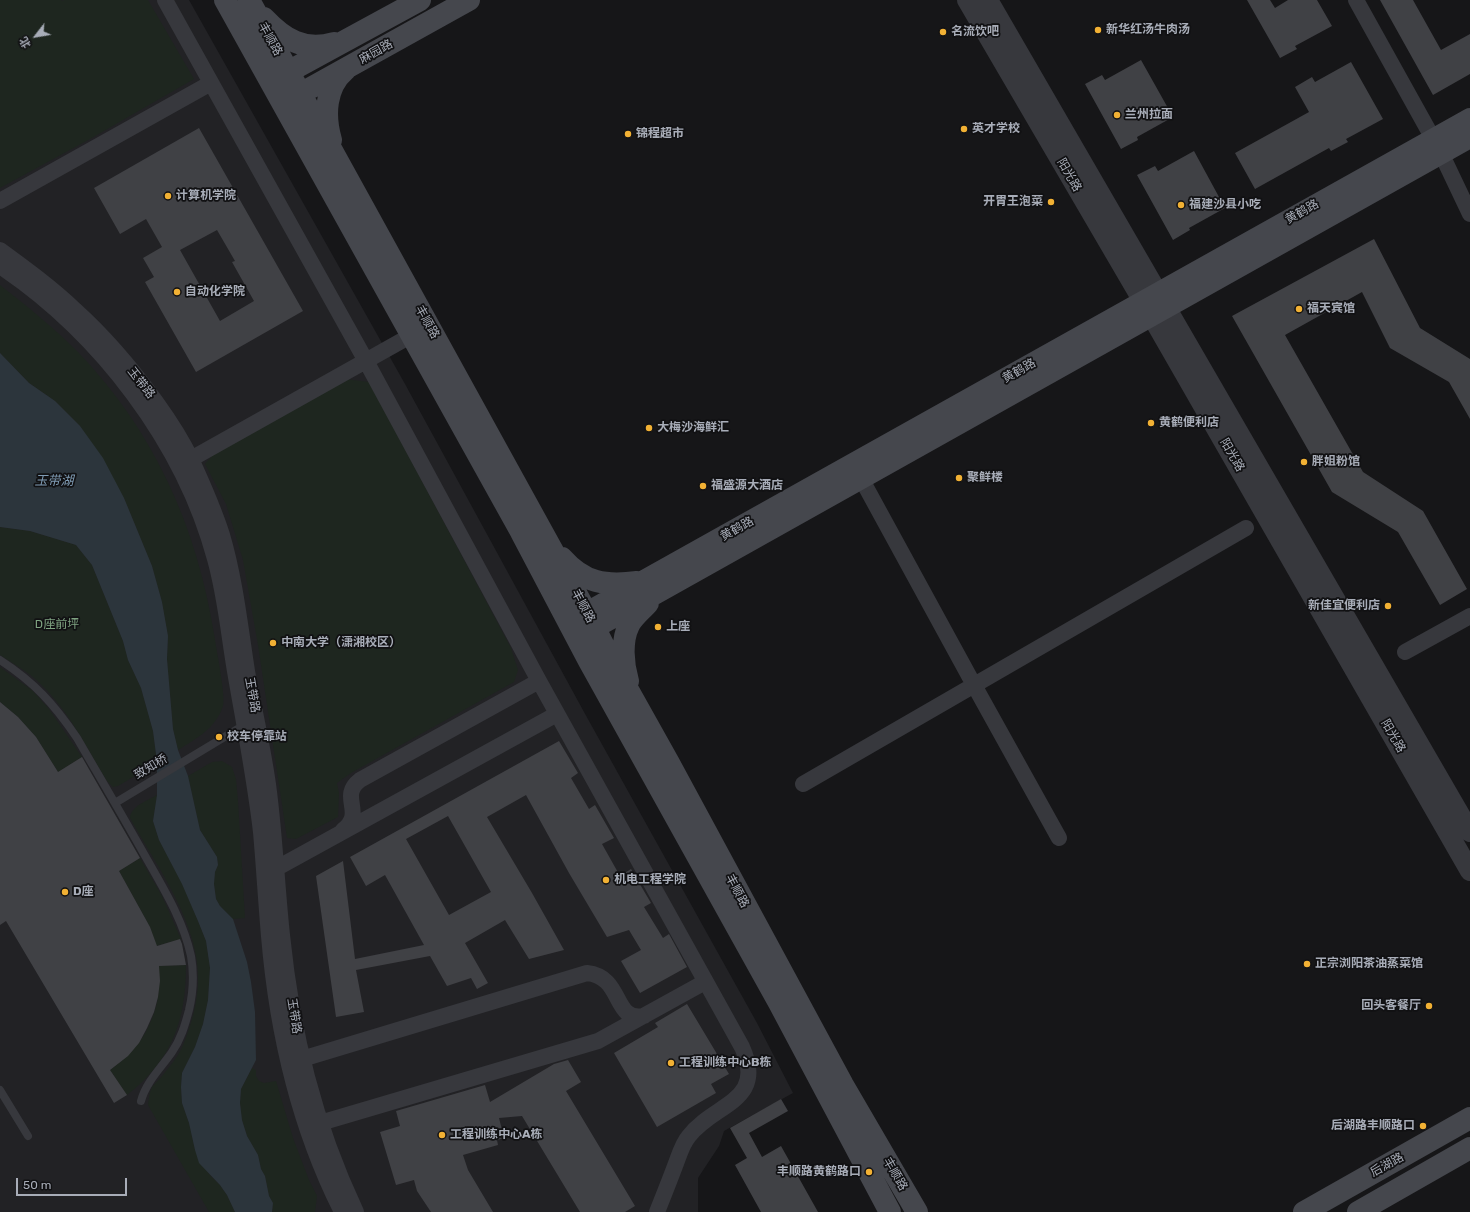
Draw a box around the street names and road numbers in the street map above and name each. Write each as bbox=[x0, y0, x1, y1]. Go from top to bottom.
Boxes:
street label: 丰顺路 bbox=[255, 20, 285, 58]
street label: 麻园路 bbox=[357, 37, 395, 67]
street label: 阳光路 bbox=[1054, 156, 1084, 194]
street label: 黄鹤路 bbox=[1283, 197, 1321, 227]
street label: 丰顺路 bbox=[412, 303, 442, 341]
street label: 黄鹤路 bbox=[1000, 356, 1038, 386]
street label: 玉带路 bbox=[124, 364, 158, 402]
street label: 阳光路 bbox=[1217, 436, 1247, 474]
street label: 黄鹤路 bbox=[718, 514, 756, 544]
street label: 丰顺路 bbox=[568, 587, 598, 625]
street label: 玉带路 bbox=[242, 676, 262, 714]
street label: 阳光路 bbox=[1378, 717, 1408, 755]
street label: 致知桥 bbox=[132, 752, 170, 782]
street label: 丰顺路 bbox=[722, 872, 752, 910]
street label: 玉带路 bbox=[284, 997, 304, 1035]
street label: 后湖路 bbox=[1368, 1150, 1406, 1180]
street label: 丰顺路 bbox=[880, 1155, 910, 1193]

